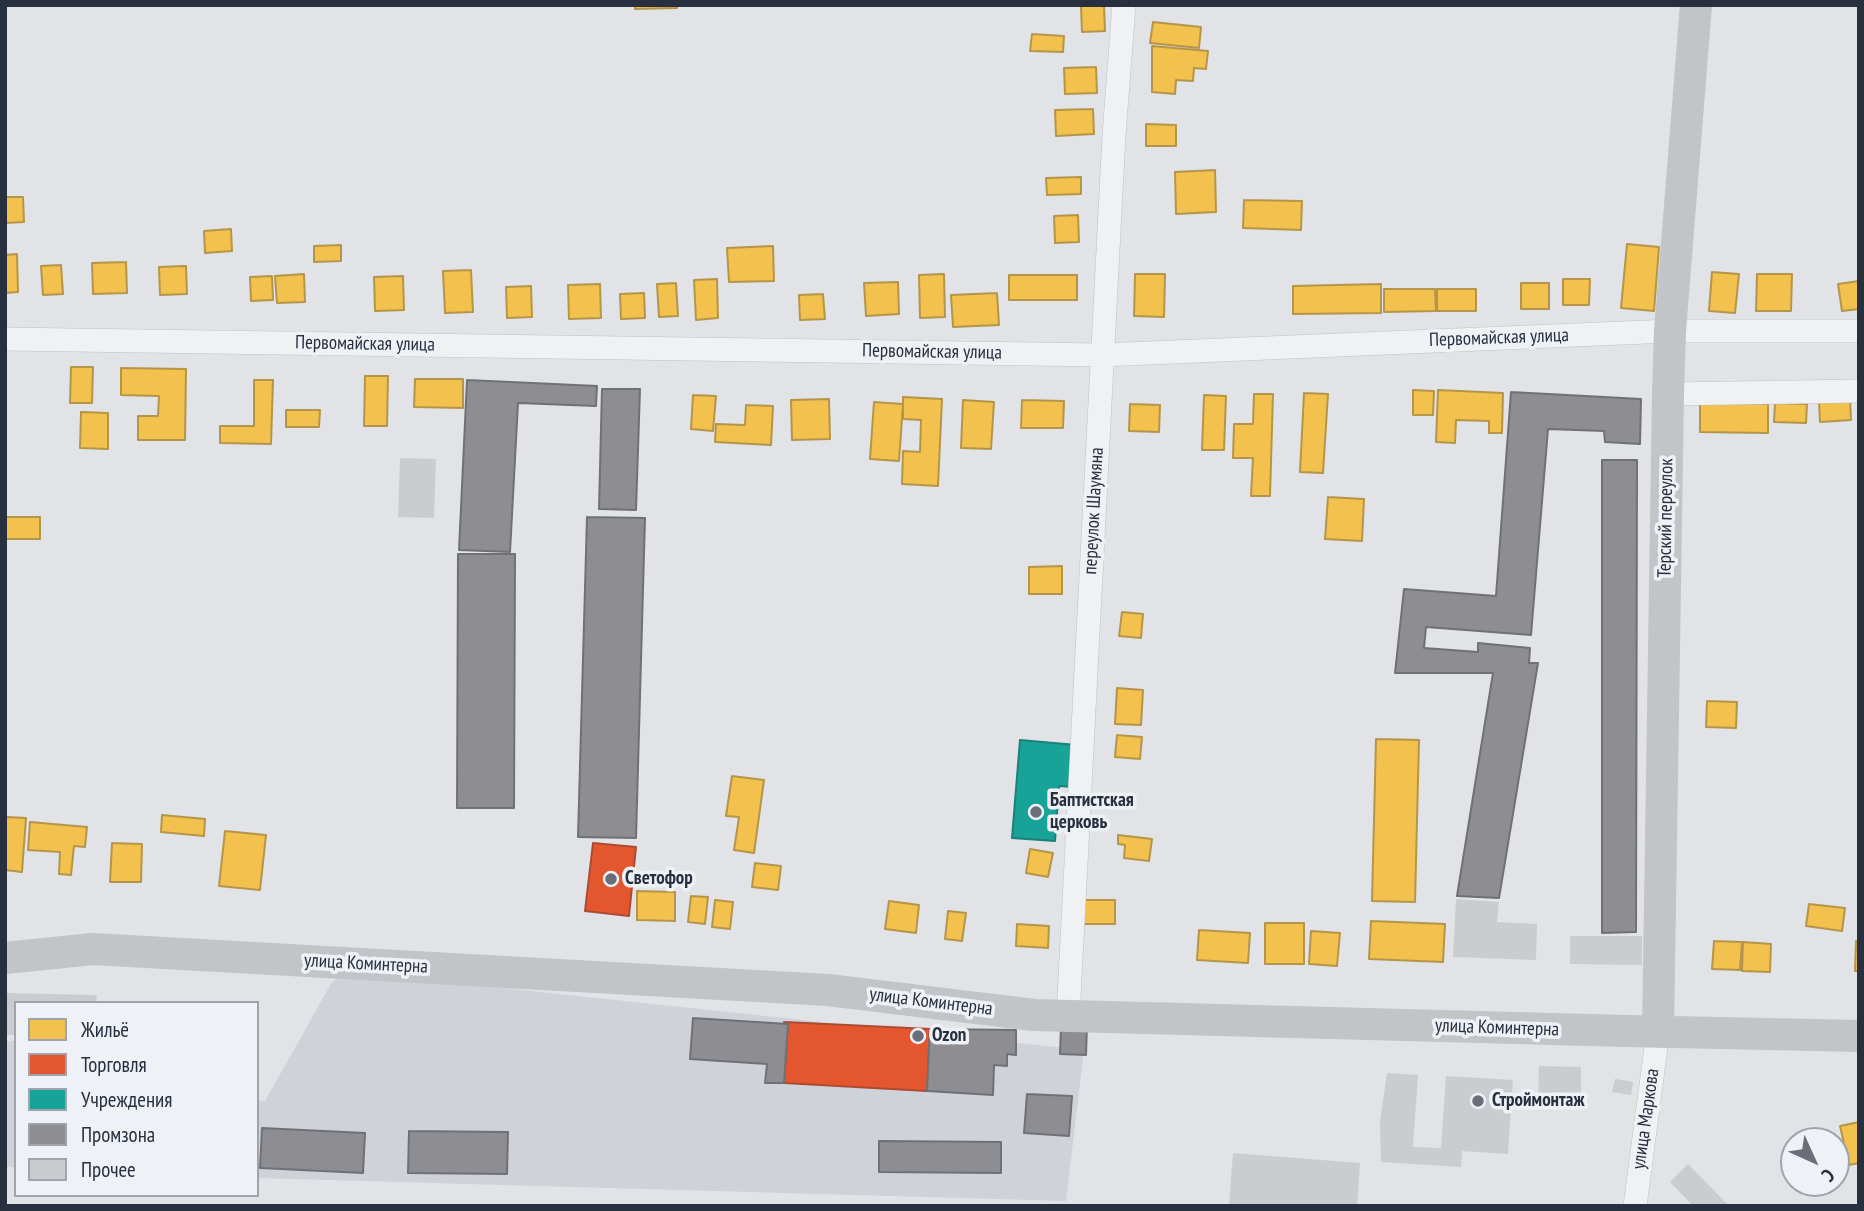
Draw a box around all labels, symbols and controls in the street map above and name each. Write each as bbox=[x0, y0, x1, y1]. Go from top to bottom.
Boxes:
street label: Первомайская улица bbox=[1429, 324, 1569, 352]
street label: Первомайская улица bbox=[295, 331, 435, 357]
street label: Первомайская улица bbox=[862, 339, 1002, 365]
street label: переулок Шаумяна bbox=[1079, 447, 1109, 575]
street label: Терский переулок bbox=[1654, 458, 1678, 578]
place label: Баптистская церковь bbox=[1050, 790, 1134, 834]
marker: Баптистская церковь bbox=[1028, 804, 1044, 820]
place label: Светофор bbox=[625, 868, 693, 890]
marker: Светофор bbox=[603, 871, 619, 887]
street label: улица Коминтерна bbox=[304, 949, 428, 979]
street label: улица Коминтерна bbox=[868, 983, 994, 1021]
legend bbox=[14, 1001, 259, 1197]
street label: улица Коминтерна bbox=[1435, 1014, 1559, 1042]
text: Жильё bbox=[81, 1016, 129, 1043]
place label: Ozon bbox=[932, 1025, 966, 1047]
marker: Ozon bbox=[910, 1028, 926, 1044]
text: Торговля bbox=[81, 1051, 147, 1078]
street label: улица Маркова bbox=[1628, 1067, 1664, 1171]
text: Учреждения bbox=[81, 1086, 172, 1113]
place label: Строймонтаж bbox=[1492, 1090, 1584, 1112]
marker: Строймонтаж bbox=[1470, 1093, 1486, 1109]
text: Промзона bbox=[81, 1121, 155, 1148]
north arrow bbox=[1780, 1127, 1850, 1197]
text: Прочее bbox=[81, 1156, 136, 1183]
text: С bbox=[1817, 1164, 1840, 1187]

